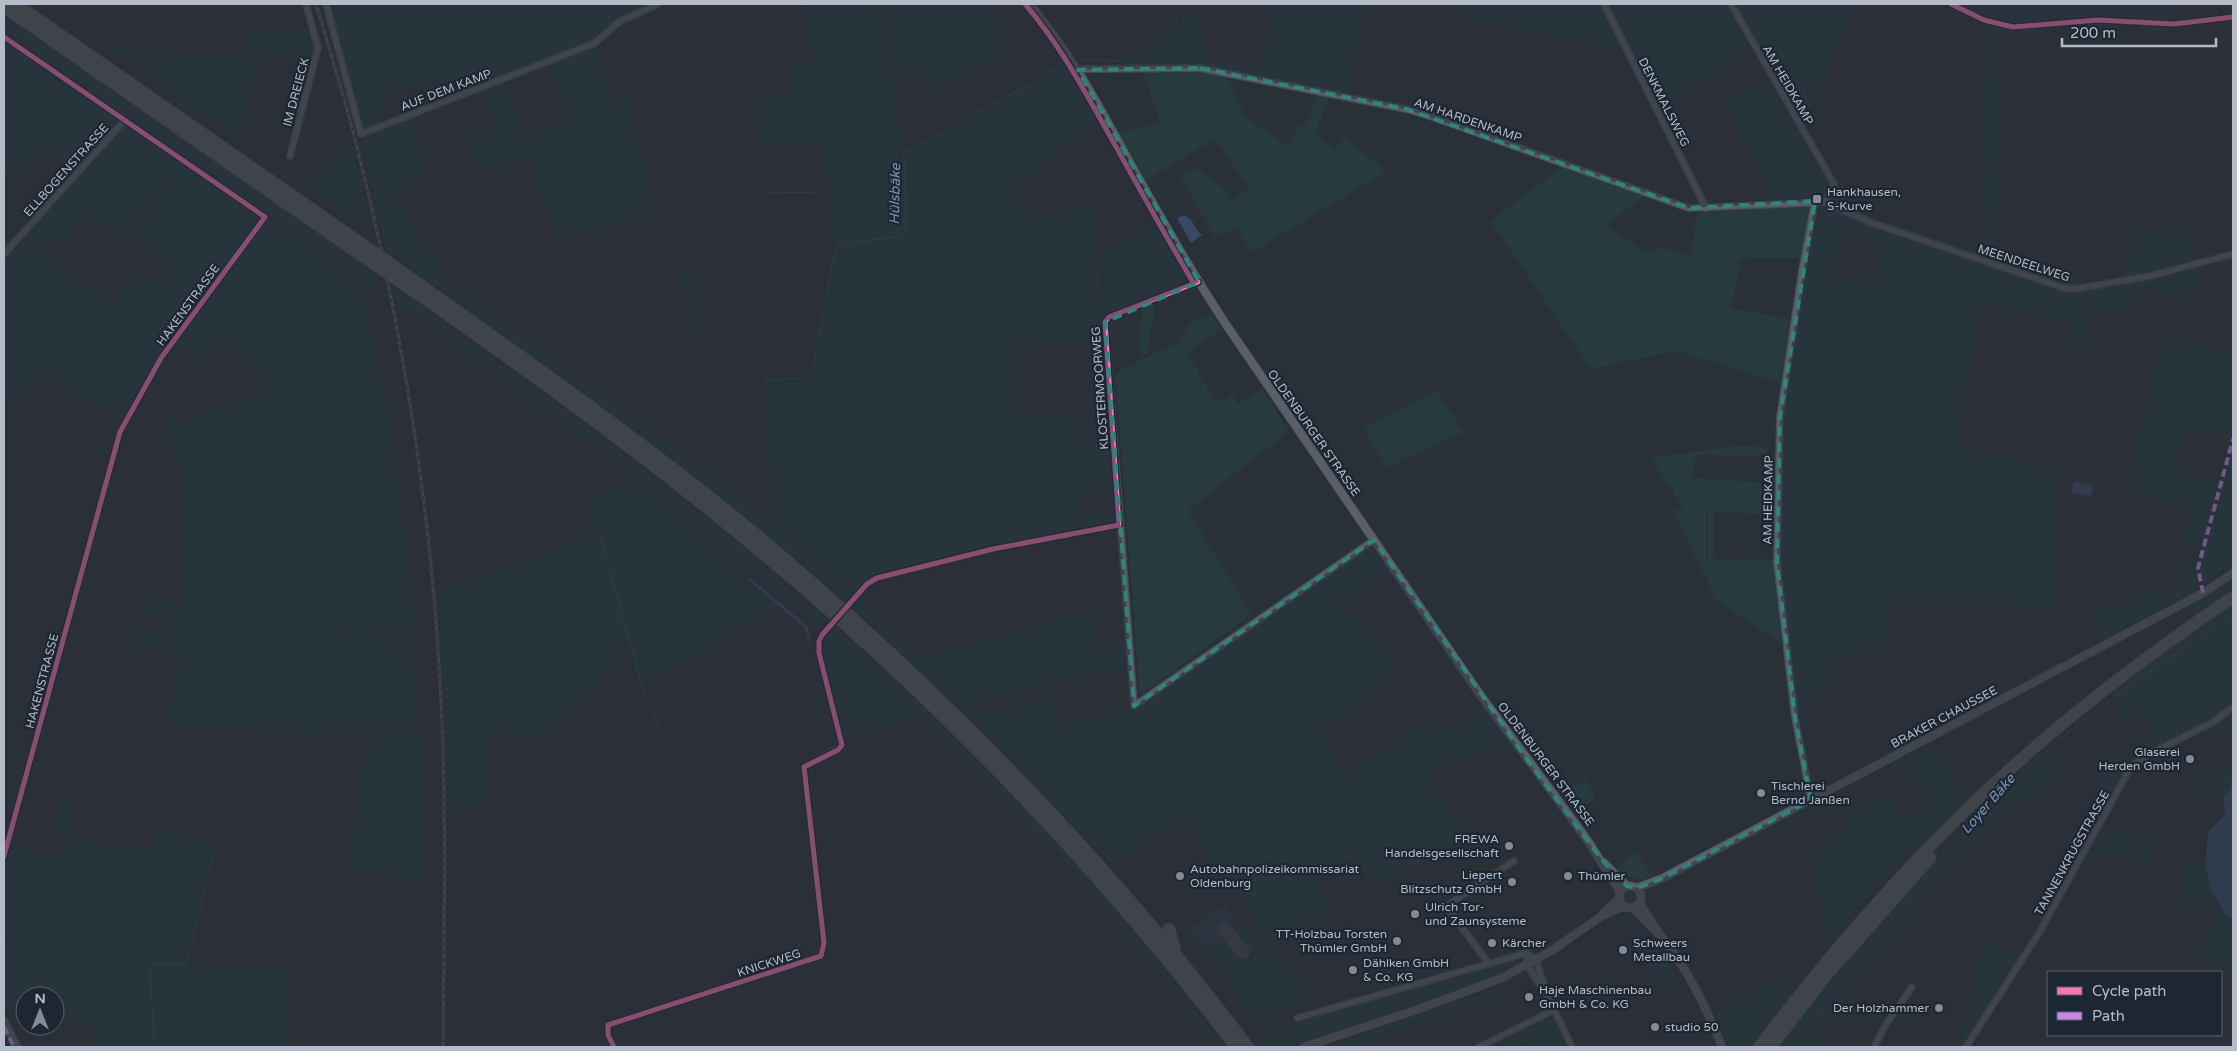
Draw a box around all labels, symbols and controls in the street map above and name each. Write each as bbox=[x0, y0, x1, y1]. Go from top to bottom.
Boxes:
scale bar bbox=[2062, 15, 2216, 47]
text: 200 m bbox=[2070, 24, 2116, 42]
street label: AM HEIDKAMP bbox=[1760, 43, 1816, 127]
street label: DENKMALSWEG bbox=[1636, 55, 1692, 149]
street label: IM DREIECK bbox=[280, 56, 312, 128]
street label: AUF DEM KAMP bbox=[399, 66, 493, 114]
street label: AM HARDENKAMP bbox=[1412, 95, 1524, 145]
street label: ELLBOGENSTRASSE bbox=[21, 120, 112, 219]
water label: Hülsbäke bbox=[886, 162, 904, 225]
place label: Hankhausen, S-Kurve bbox=[1827, 185, 1901, 213]
marker: Hankhausen, S-Kurve bbox=[1811, 193, 1823, 205]
street label: MEENDEELWEG bbox=[1976, 241, 2072, 285]
street label: HAKENSTRASSE bbox=[154, 261, 223, 349]
street label: KLOSTERMOORWEG bbox=[1089, 326, 1111, 450]
street label: OLDENBURGER STRASSE bbox=[1265, 367, 1363, 499]
street label: AM HEIDKAMP bbox=[1760, 455, 1776, 545]
street label: HAKENSTRASSE bbox=[23, 632, 61, 730]
street label: BRAKER CHAUSSEE bbox=[1888, 683, 2000, 751]
street label: OLDENBURGER STRASSE bbox=[1495, 699, 1597, 829]
place label: Glaserei Herden GmbH bbox=[2099, 745, 2180, 773]
marker: Glaserei Herden GmbH bbox=[2184, 753, 2196, 765]
water label: Loyer Bäke bbox=[1957, 770, 2019, 837]
place label: Tischlerei Bernd Janßen bbox=[1771, 779, 1850, 807]
marker: Tischlerei Bernd Janßen bbox=[1755, 787, 1767, 799]
street label: TANNENKRUGSTRASSE bbox=[2032, 788, 2112, 918]
place label: FREWA Handelsgesellschaft bbox=[1385, 832, 1499, 860]
marker: FREWA Handelsgesellschaft bbox=[1503, 840, 1515, 852]
place label: Autobahnpolizeikommissariat Oldenburg bbox=[1190, 862, 1360, 890]
place label: Liepert Blitzschutz GmbH bbox=[1400, 868, 1502, 896]
place label: Thümler bbox=[1578, 869, 1626, 883]
marker: Autobahnpolizeikommissariat Oldenburg bbox=[1174, 870, 1186, 882]
marker: Thümler bbox=[1562, 870, 1574, 882]
marker: Liepert Blitzschutz GmbH bbox=[1506, 876, 1518, 888]
place label: Ulrich Tor- und Zaunsysteme bbox=[1425, 900, 1526, 928]
marker: Ulrich Tor- und Zaunsysteme bbox=[1409, 908, 1421, 920]
place label: TT-Holzbau Torsten Thümler GmbH bbox=[1276, 927, 1387, 955]
marker: TT-Holzbau Torsten Thümler GmbH bbox=[1391, 935, 1403, 947]
place label: Kärcher bbox=[1502, 936, 1547, 950]
place label: Schweers Metallbau bbox=[1633, 936, 1690, 964]
marker: Kärcher bbox=[1486, 937, 1498, 949]
marker: Schweers Metallbau bbox=[1617, 944, 1629, 956]
street label: KNICKWEG bbox=[735, 946, 803, 980]
place label: Dählken GmbH & Co. KG bbox=[1363, 956, 1449, 984]
marker: Dählken GmbH & Co. KG bbox=[1347, 964, 1359, 976]
legend bbox=[2047, 971, 2222, 1036]
text: Cycle path bbox=[2092, 982, 2166, 1000]
place label: Haje Maschinenbau GmbH & Co. KG bbox=[1539, 983, 1652, 1011]
north arrow bbox=[15, 986, 65, 1036]
text: N bbox=[34, 990, 46, 1007]
marker: Haje Maschinenbau GmbH & Co. KG bbox=[1523, 991, 1535, 1003]
place label: Der Holzhammer bbox=[1833, 1001, 1929, 1015]
marker: Der Holzhammer bbox=[1933, 1002, 1945, 1014]
text: Path bbox=[2092, 1007, 2125, 1025]
place label: studio 50 bbox=[1665, 1020, 1719, 1034]
marker: studio 50 bbox=[1649, 1021, 1661, 1033]

